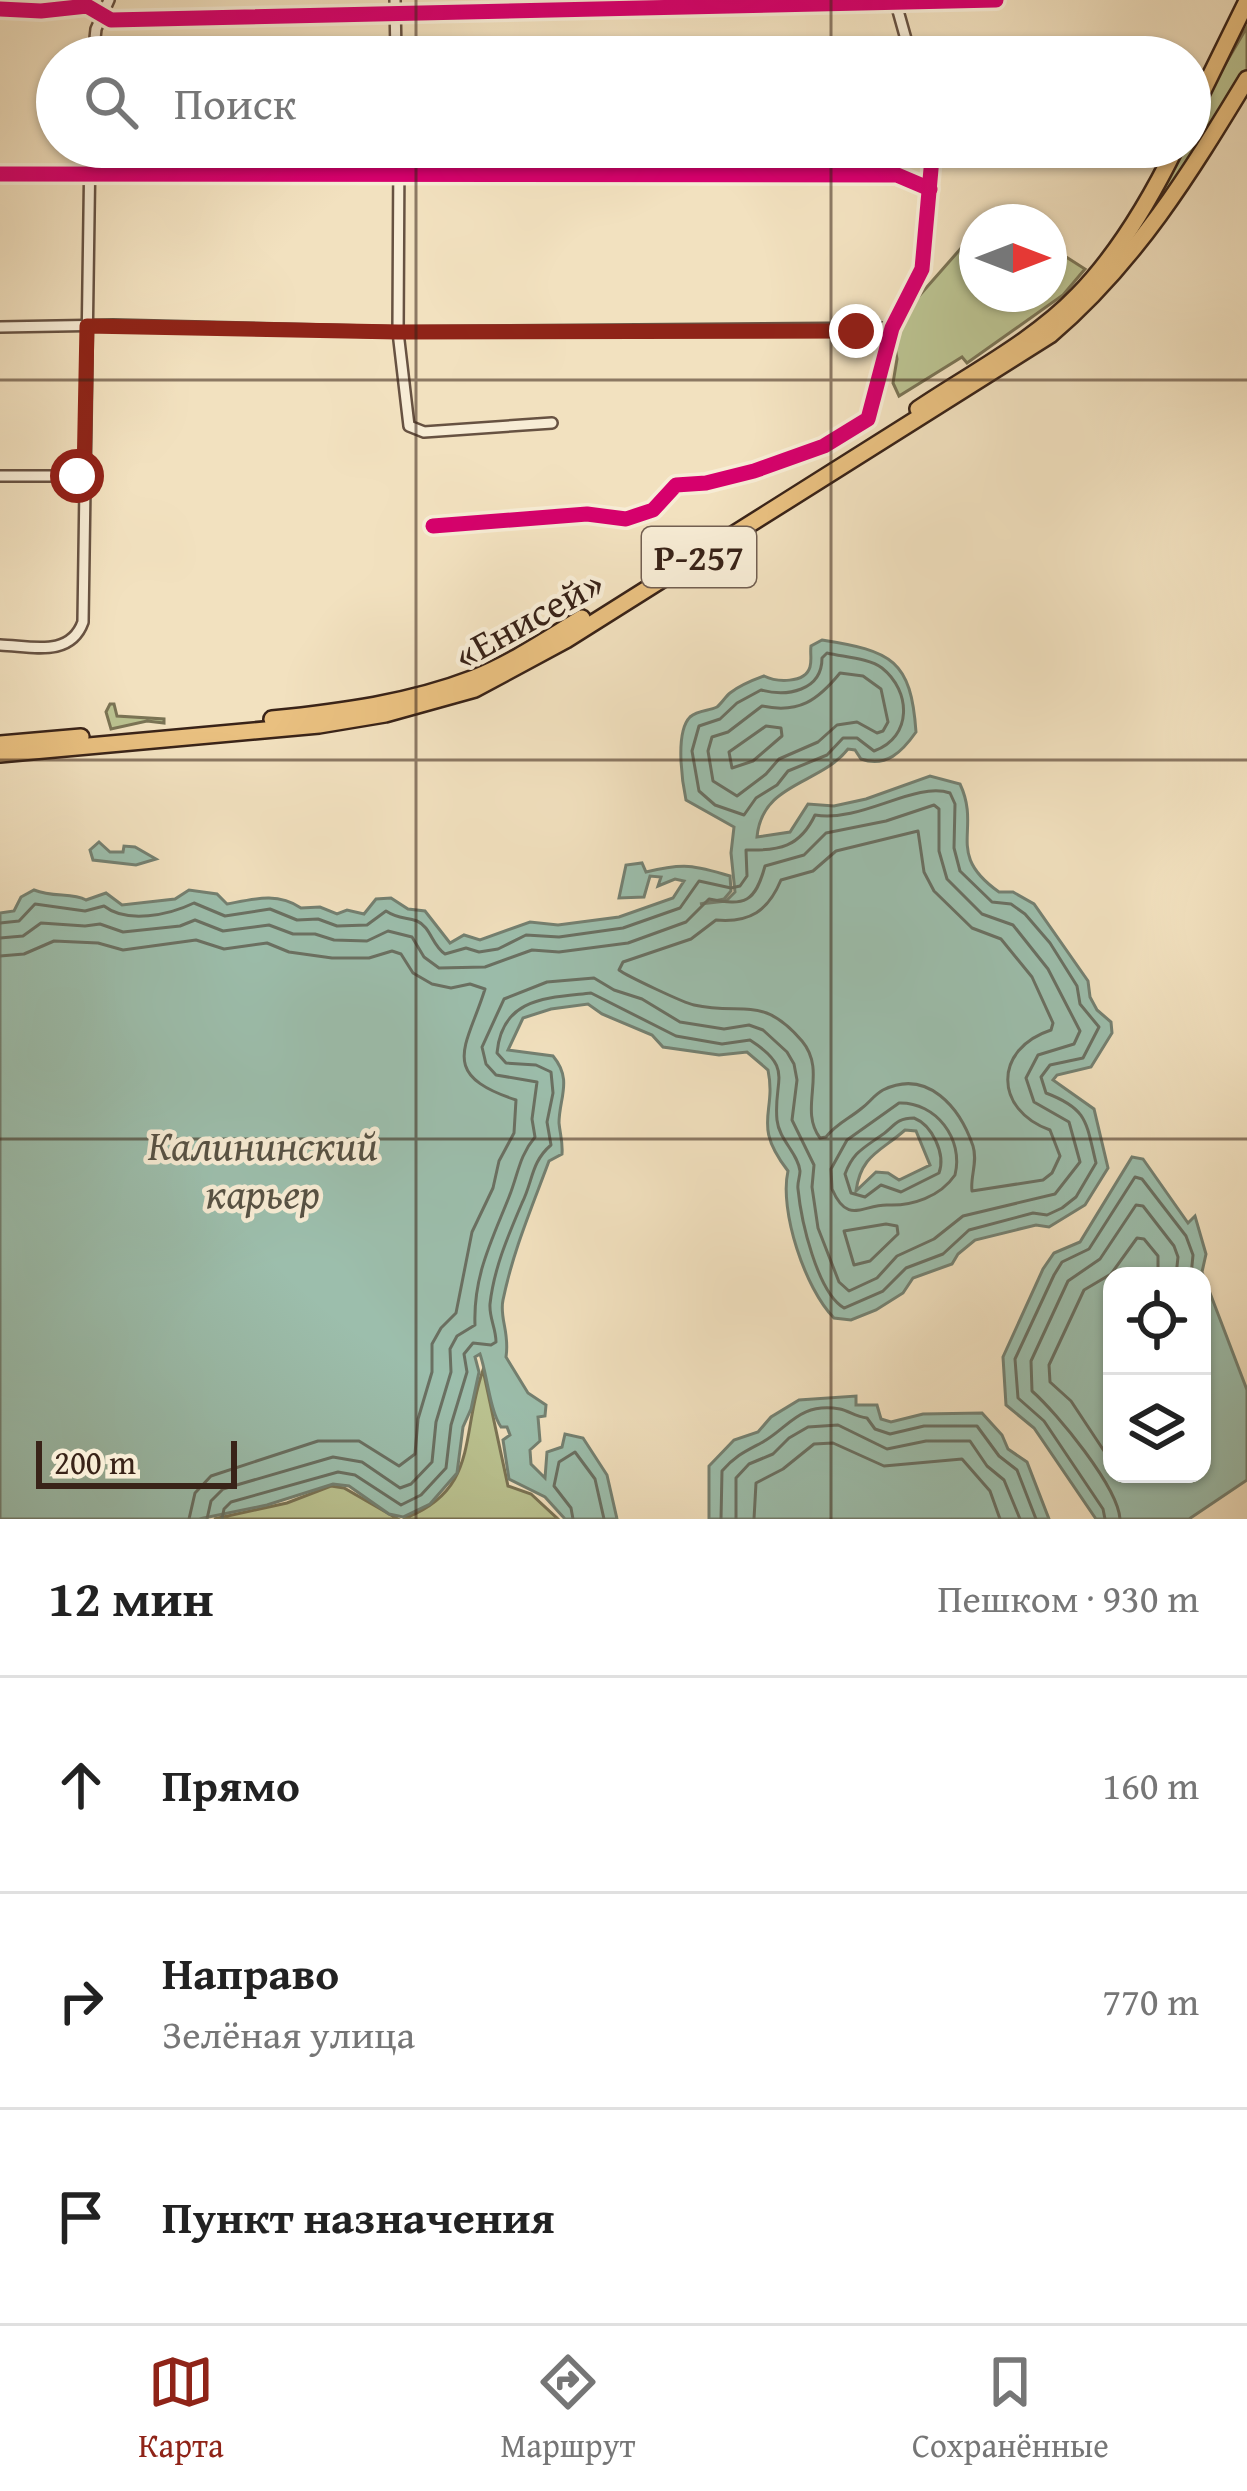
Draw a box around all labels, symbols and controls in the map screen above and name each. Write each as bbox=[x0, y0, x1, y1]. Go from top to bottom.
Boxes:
search box bbox=[36, 36, 1211, 168]
icon: search bbox=[78, 69, 144, 135]
text: Поиск bbox=[174, 70, 296, 135]
north arrow bbox=[959, 204, 1067, 312]
route end bbox=[829, 304, 883, 358]
route start bbox=[50, 449, 104, 503]
road number: Р-257 bbox=[642, 527, 756, 587]
street label: «Енисей» bbox=[443, 553, 613, 682]
water label: Калининский карьер bbox=[148, 1114, 378, 1223]
map controls bbox=[1103, 1267, 1211, 1483]
button: locate bbox=[1103, 1267, 1211, 1375]
button: layers bbox=[1103, 1375, 1211, 1483]
scale bar bbox=[36, 1435, 237, 1488]
text: 200 m bbox=[54, 1438, 136, 1486]
text: 12 мин bbox=[48, 1560, 214, 1635]
text: Пешком · 930 m bbox=[937, 1569, 1199, 1626]
icon: ahead bbox=[48, 1752, 114, 1818]
text: Прямо bbox=[162, 1752, 300, 1817]
text: 160 m bbox=[1102, 1756, 1199, 1813]
text: Направо bbox=[162, 1940, 339, 2005]
icon: right bbox=[48, 1968, 114, 2034]
text: 770 m bbox=[1102, 1972, 1199, 2029]
text: Зелёная улица bbox=[162, 2005, 415, 2062]
icon: arrive bbox=[48, 2184, 114, 2250]
text: Пункт назначения bbox=[162, 2184, 555, 2249]
tab: Карта bbox=[138, 2349, 224, 2469]
tab: Маршрут bbox=[500, 2349, 635, 2469]
tab: Сохранённые bbox=[912, 2349, 1109, 2469]

